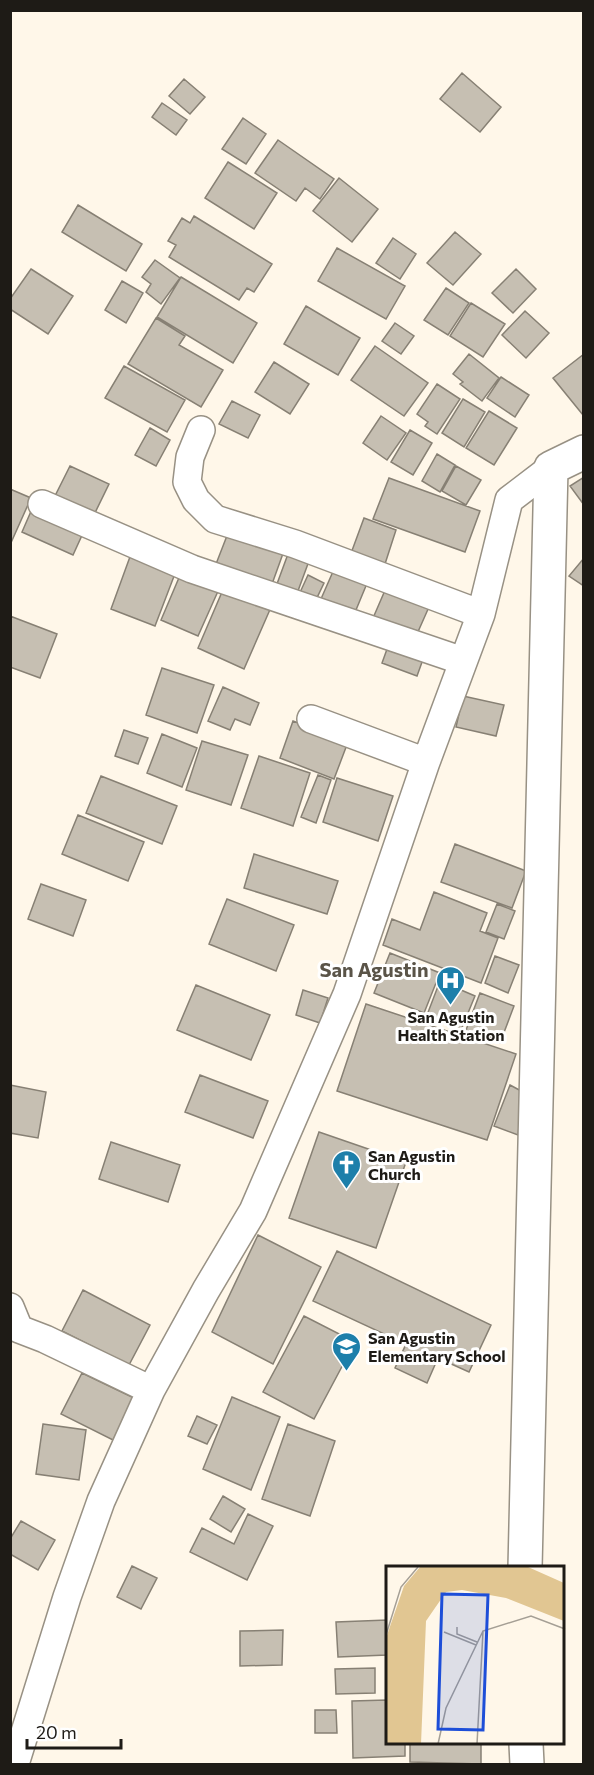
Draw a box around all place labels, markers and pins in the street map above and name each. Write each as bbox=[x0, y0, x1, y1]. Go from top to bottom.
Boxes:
hospital icon: San Agustin Health Station bbox=[435, 964, 467, 1006]
place label: San Agustin Health Station bbox=[398, 1007, 504, 1044]
place label: San Agustin Church bbox=[368, 1146, 455, 1183]
church icon: San Agustin Church bbox=[331, 1148, 363, 1190]
place label: San Agustin Elementary School bbox=[368, 1328, 506, 1365]
school or university icon: San Agustin Elementary School bbox=[331, 1330, 363, 1372]

